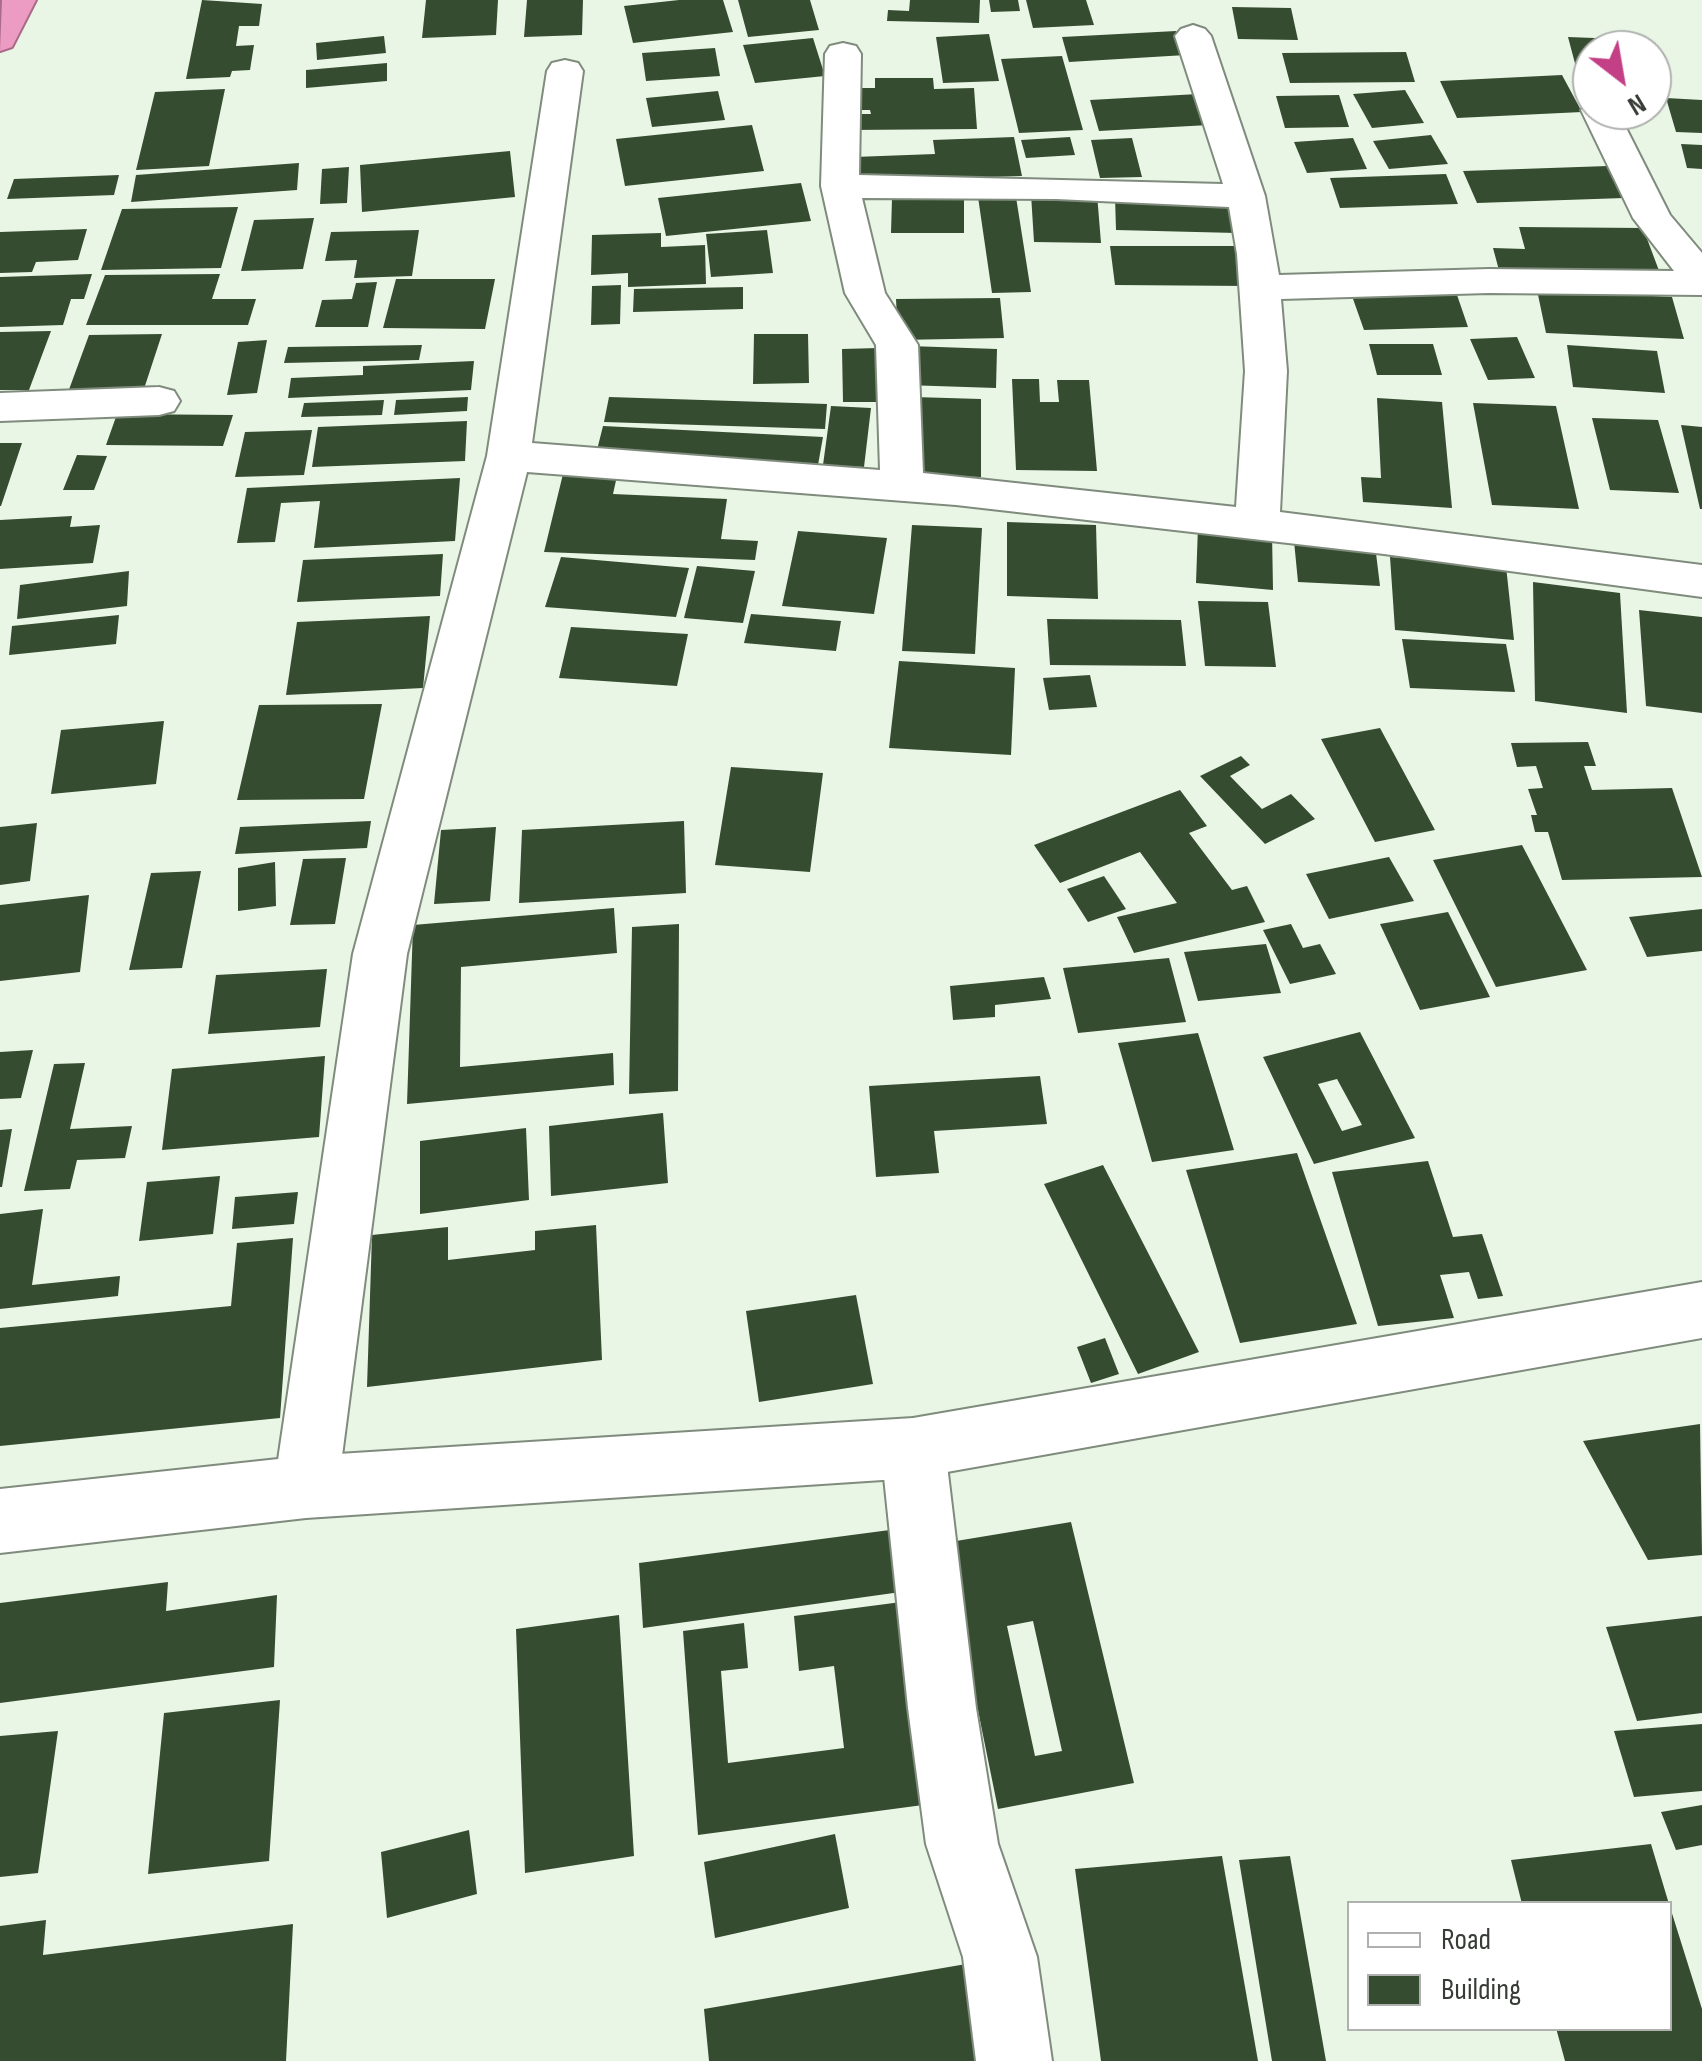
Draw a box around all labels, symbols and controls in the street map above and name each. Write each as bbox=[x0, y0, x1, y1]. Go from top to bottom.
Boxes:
north arrow bbox=[1572, 30, 1672, 130]
text: N bbox=[1622, 86, 1652, 122]
legend bbox=[1347, 1901, 1672, 2031]
text: Road bbox=[1441, 1922, 1491, 1958]
text: Building bbox=[1441, 1972, 1521, 2008]

